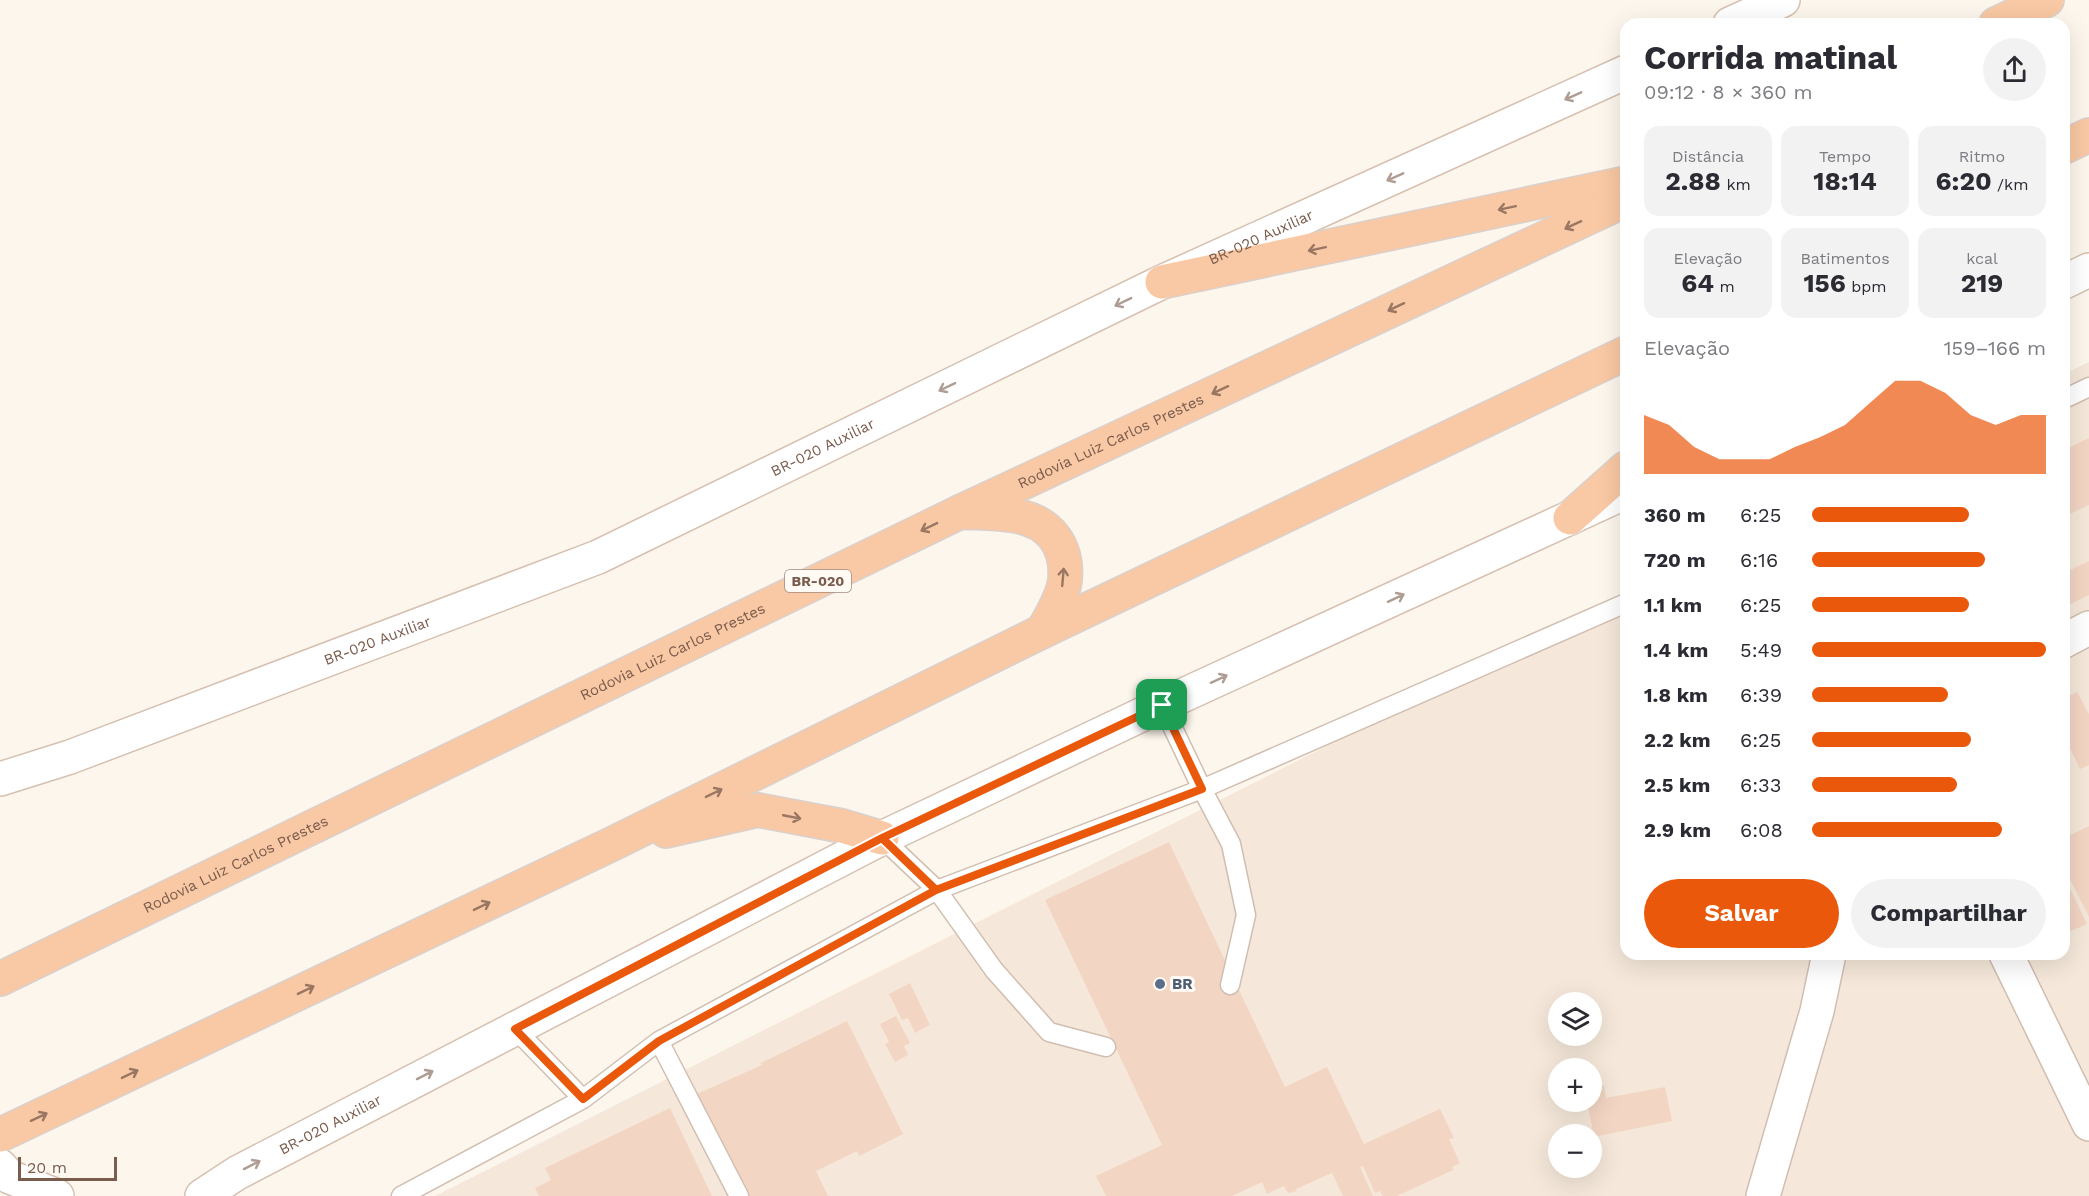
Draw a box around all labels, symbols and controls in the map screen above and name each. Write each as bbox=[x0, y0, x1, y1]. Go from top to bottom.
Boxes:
text: Corrida matinal bbox=[1644, 38, 1897, 77]
button: share bbox=[1983, 38, 2046, 101]
text: 09:12 · 8 × 360 m bbox=[1644, 80, 1813, 104]
one-way arrow bbox=[1564, 90, 1582, 102]
text: Distância bbox=[1672, 147, 1744, 166]
text: Tempo bbox=[1819, 147, 1871, 166]
text: Ritmo bbox=[1959, 147, 2005, 166]
text: 2.88 bbox=[1665, 166, 1721, 196]
text: 18:14 bbox=[1813, 166, 1877, 196]
text: 6:20 bbox=[1936, 166, 1992, 196]
one-way arrow bbox=[1387, 171, 1405, 183]
text: km bbox=[1721, 175, 1751, 194]
text: /km bbox=[1992, 175, 2028, 194]
one-way arrow bbox=[1498, 203, 1517, 215]
street label: BR-020 Auxiliar bbox=[1206, 206, 1316, 269]
one-way arrow bbox=[1565, 219, 1583, 231]
one-way arrow bbox=[1307, 244, 1326, 256]
text: Elevação bbox=[1674, 249, 1742, 268]
text: Batimentos bbox=[1800, 249, 1890, 268]
text: kcal bbox=[1966, 249, 1998, 268]
text: 64 bbox=[1681, 268, 1714, 298]
text: 156 bbox=[1803, 268, 1846, 298]
text: 219 bbox=[1961, 268, 2003, 298]
text: m bbox=[1714, 277, 1735, 296]
text: bpm bbox=[1846, 277, 1887, 296]
one-way arrow bbox=[1114, 296, 1132, 308]
one-way arrow bbox=[1388, 302, 1406, 314]
text: Elevação bbox=[1644, 336, 1730, 360]
text: 159–166 m bbox=[1944, 336, 2046, 360]
one-way arrow bbox=[939, 382, 957, 393]
one-way arrow bbox=[1211, 384, 1229, 396]
street label: Rodovia Luiz Carlos Prestes bbox=[1015, 390, 1207, 493]
street label: BR-020 Auxiliar bbox=[768, 415, 877, 480]
text: 360 m bbox=[1644, 503, 1706, 527]
text: 6:25 bbox=[1740, 503, 1781, 527]
one-way arrow bbox=[921, 521, 939, 533]
text: 720 m bbox=[1644, 548, 1706, 572]
text: 6:16 bbox=[1740, 548, 1778, 572]
one-way arrow bbox=[1058, 568, 1069, 588]
road number: BR-020 bbox=[785, 570, 851, 592]
one-way arrow bbox=[1387, 591, 1405, 603]
text: 1.1 km bbox=[1644, 593, 1702, 617]
text: 6:25 bbox=[1740, 593, 1781, 617]
street label: Rodovia Luiz Carlos Prestes bbox=[577, 599, 768, 704]
street label: BR-020 Auxiliar bbox=[321, 612, 433, 669]
text: 1.4 km bbox=[1644, 638, 1708, 662]
text: 5:49 bbox=[1740, 638, 1782, 662]
one-way arrow bbox=[1210, 673, 1228, 684]
pin bbox=[1136, 679, 1187, 730]
text: 1.8 km bbox=[1644, 683, 1708, 707]
text: 6:39 bbox=[1740, 683, 1782, 707]
icon: arrive bbox=[1145, 688, 1178, 721]
text: 2.2 km bbox=[1644, 728, 1711, 752]
text: 6:25 bbox=[1740, 728, 1781, 752]
text: 2.5 km bbox=[1644, 773, 1710, 797]
text: 6:33 bbox=[1740, 773, 1781, 797]
one-way arrow bbox=[705, 787, 723, 799]
street label: Rodovia Luiz Carlos Prestes bbox=[140, 812, 331, 917]
one-way arrow bbox=[782, 812, 801, 823]
text: 2.9 km bbox=[1644, 818, 1711, 842]
text: 6:08 bbox=[1740, 818, 1783, 842]
button: Salvar bbox=[1644, 879, 1839, 948]
button: Compartilhar bbox=[1851, 879, 2046, 948]
one-way arrow bbox=[472, 899, 490, 911]
place label: BR bbox=[1172, 975, 1193, 993]
marker: BR bbox=[1153, 977, 1167, 991]
one-way arrow bbox=[296, 983, 314, 995]
map controls bbox=[1548, 992, 1602, 1178]
button: layers bbox=[1548, 992, 1602, 1046]
button: + bbox=[1548, 1058, 1602, 1112]
one-way arrow bbox=[121, 1068, 138, 1080]
one-way arrow bbox=[415, 1069, 433, 1080]
street label: BR-020 Auxiliar bbox=[276, 1091, 385, 1159]
one-way arrow bbox=[29, 1111, 47, 1122]
button: − bbox=[1548, 1124, 1602, 1178]
scale bar bbox=[18, 1154, 117, 1182]
text: 20 m bbox=[27, 1158, 67, 1177]
one-way arrow bbox=[242, 1159, 260, 1170]

